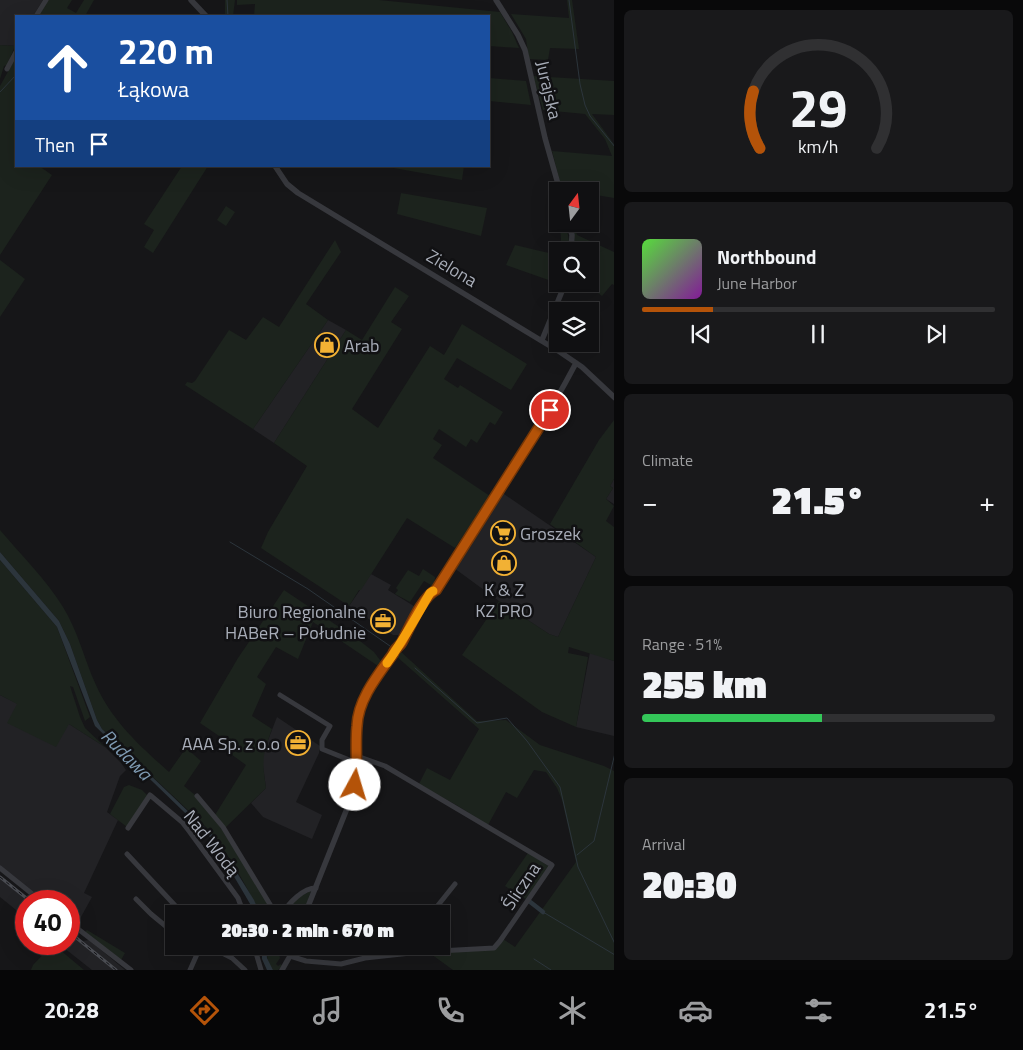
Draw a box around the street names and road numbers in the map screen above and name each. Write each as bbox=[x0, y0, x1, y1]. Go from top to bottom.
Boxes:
street label: Jurajska bbox=[529, 58, 569, 122]
street label: Zielona bbox=[421, 242, 483, 294]
street label: Nad Wodą bbox=[177, 804, 247, 882]
street label: Śliczna bbox=[495, 857, 547, 915]

